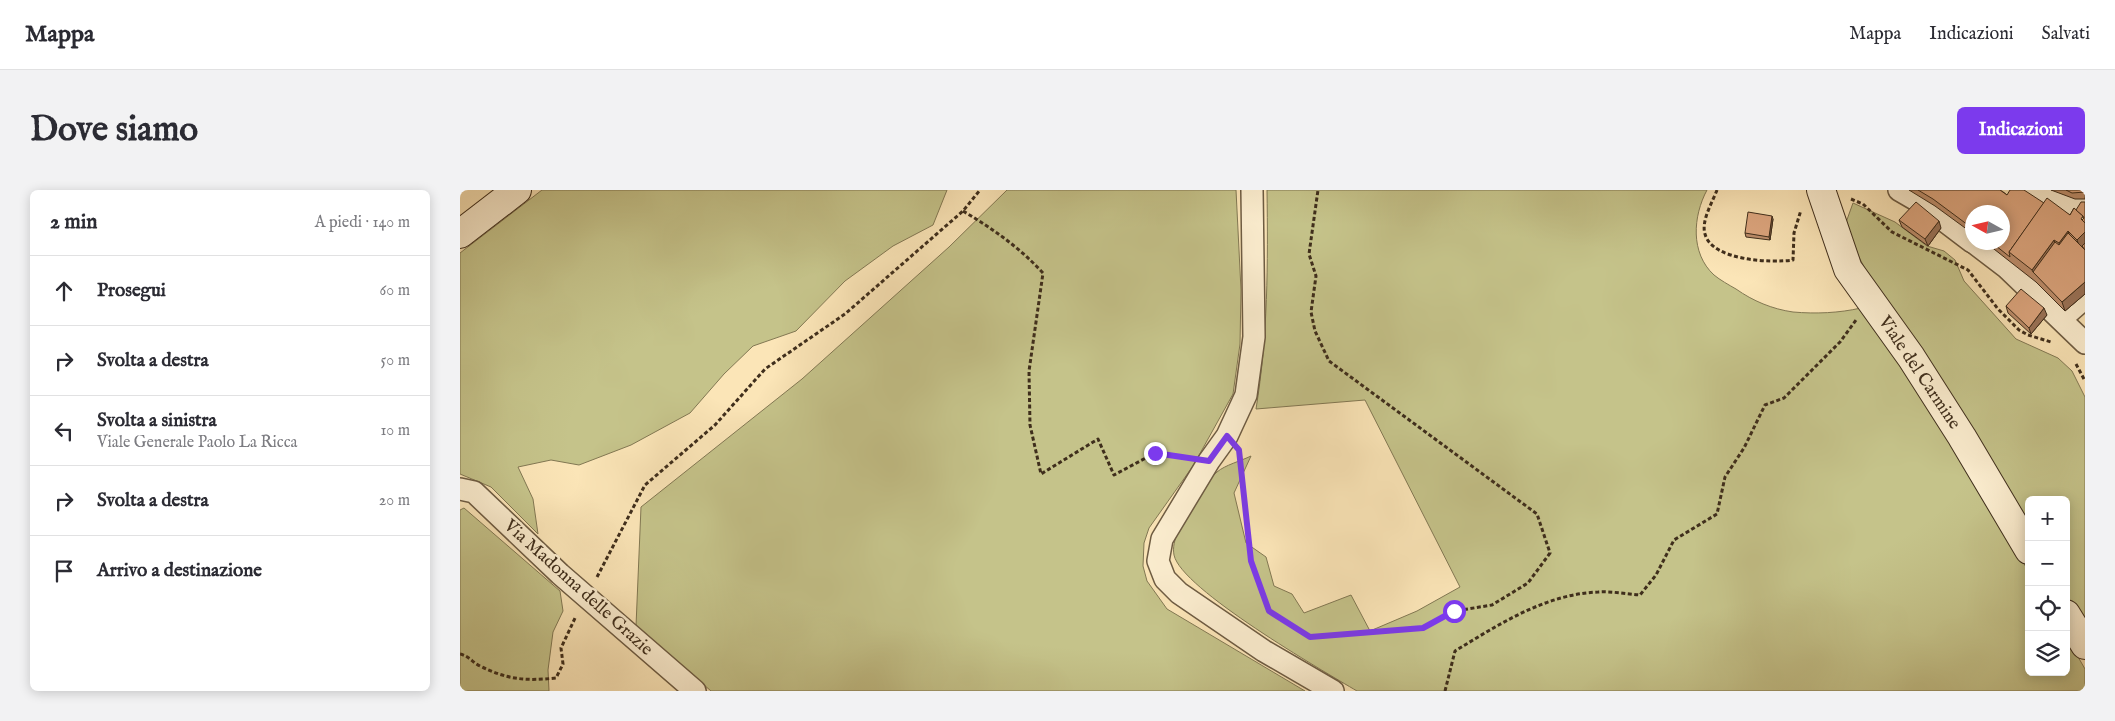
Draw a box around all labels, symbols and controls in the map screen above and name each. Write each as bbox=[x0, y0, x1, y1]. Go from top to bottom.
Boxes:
text: Mappa bbox=[25, 19, 94, 50]
text: Mappa bbox=[1849, 23, 1901, 46]
text: Indicazioni bbox=[1929, 23, 2014, 46]
text: Salvati bbox=[2042, 23, 2090, 46]
button: Indicazioni bbox=[1957, 107, 2085, 154]
text: Dove siamo bbox=[30, 108, 198, 153]
north arrow bbox=[1965, 205, 2010, 250]
text: 2 min bbox=[50, 209, 97, 236]
text: A piedi · 140 m bbox=[315, 213, 410, 233]
icon: ahead bbox=[50, 277, 78, 305]
text: Prosegui bbox=[97, 279, 166, 303]
text: 60 m bbox=[380, 281, 410, 301]
street label: Viale del Carmine bbox=[1872, 311, 1965, 434]
icon: right bbox=[50, 347, 78, 375]
text: Svolta a destra bbox=[97, 349, 209, 373]
text: 50 m bbox=[381, 351, 410, 371]
text: Svolta a sinistra bbox=[97, 409, 217, 433]
icon: left bbox=[50, 417, 78, 445]
text: 10 m bbox=[380, 421, 410, 441]
text: Viale Generale Paolo La Ricca bbox=[97, 433, 297, 453]
route end bbox=[1144, 442, 1167, 465]
icon: right bbox=[50, 487, 78, 515]
text: Svolta a destra bbox=[97, 489, 209, 513]
text: 20 m bbox=[379, 491, 410, 511]
map controls bbox=[2025, 496, 2070, 676]
button: + bbox=[2025, 496, 2070, 541]
street label: Via Madonna delle Grazie bbox=[498, 514, 657, 661]
button: − bbox=[2025, 541, 2070, 586]
icon: arrive bbox=[50, 557, 78, 585]
text: Arrivo a destinazione bbox=[97, 559, 262, 583]
button: locate bbox=[2025, 586, 2070, 631]
route start bbox=[1443, 600, 1466, 623]
button: layers bbox=[2025, 631, 2070, 676]

